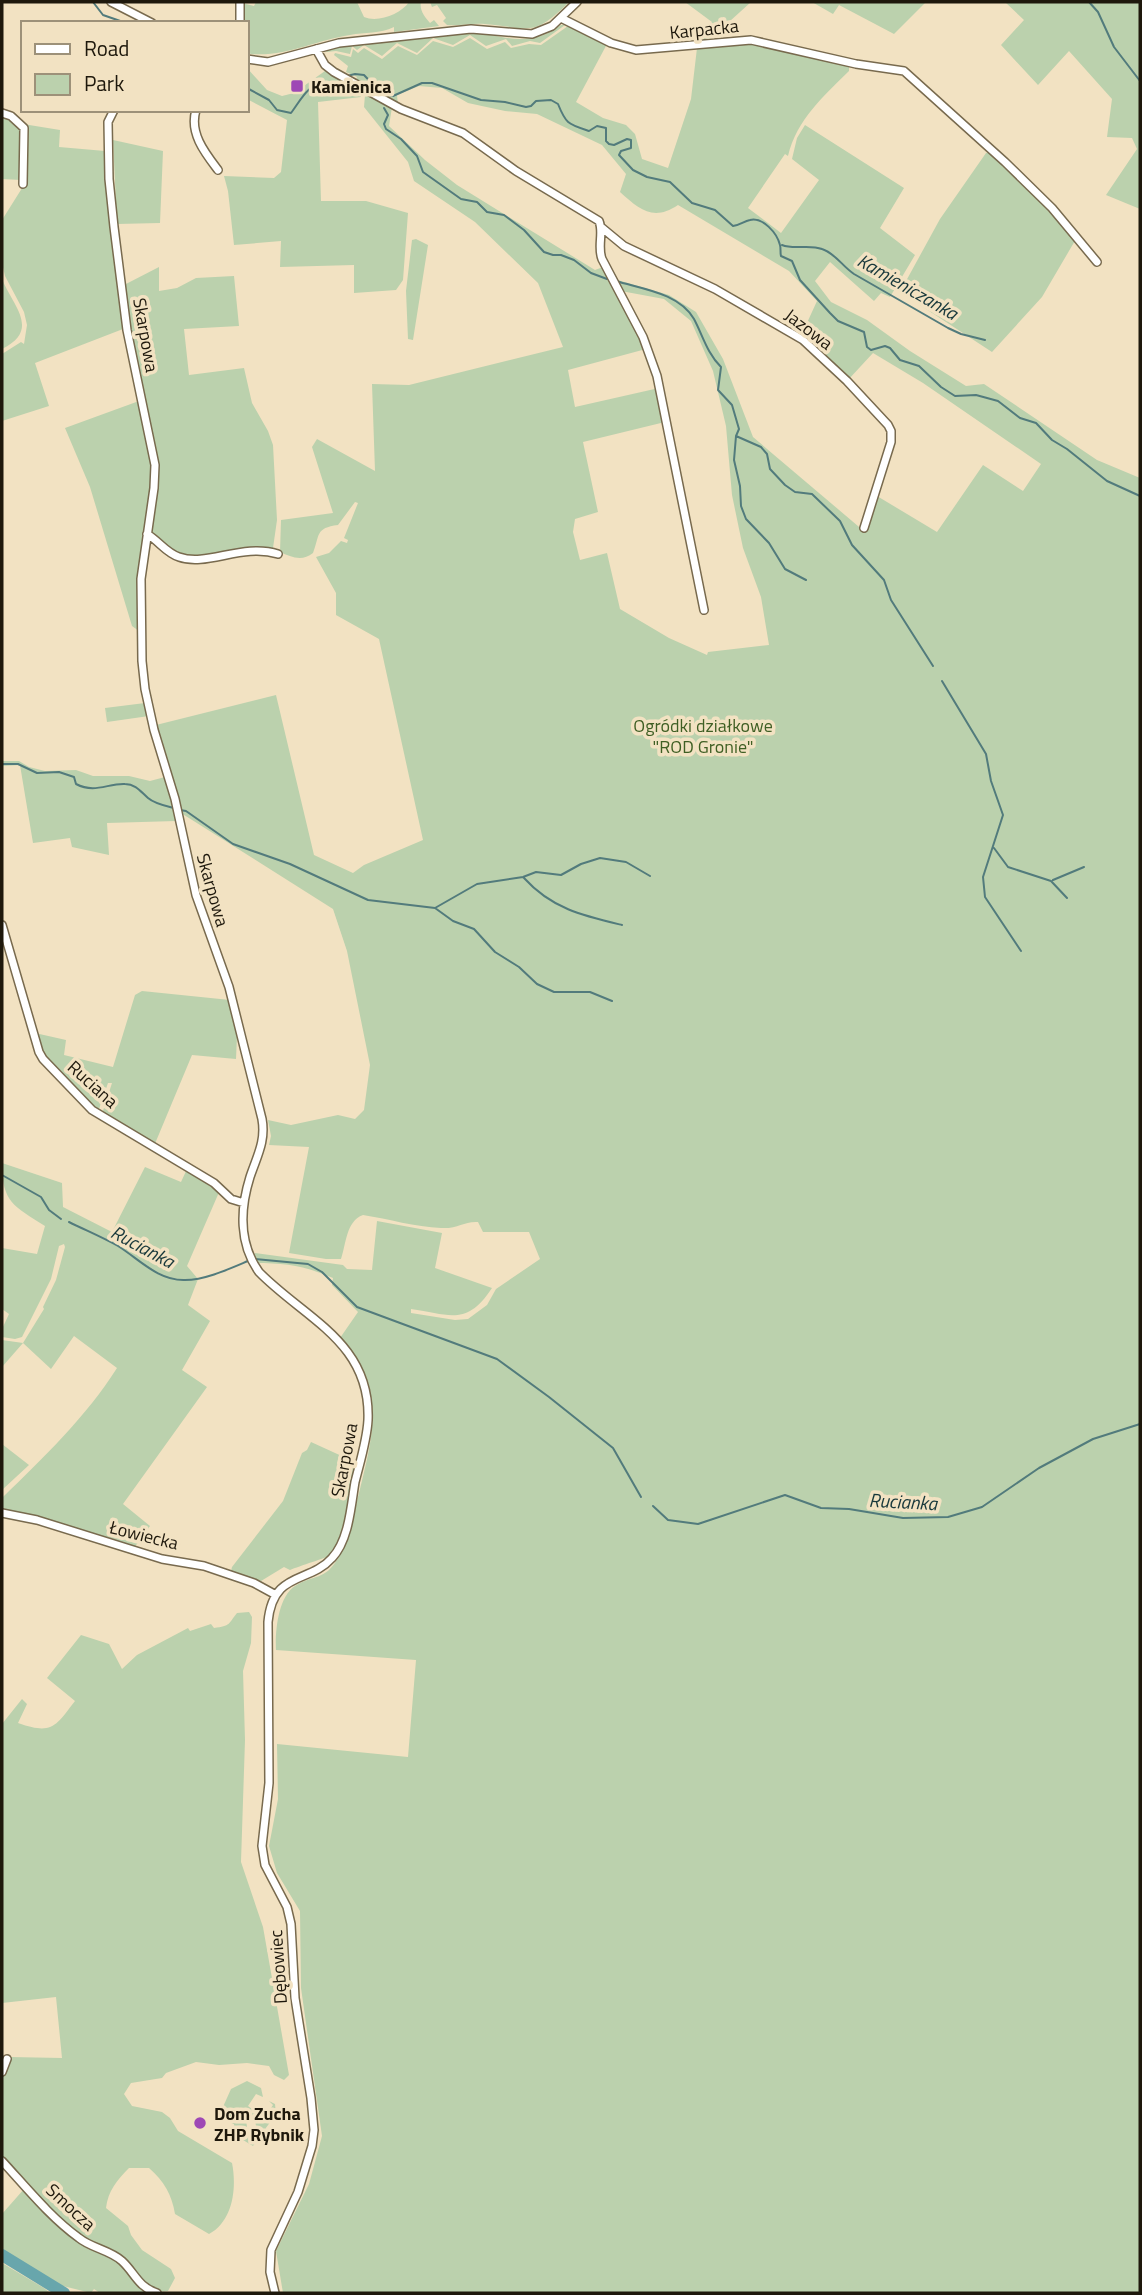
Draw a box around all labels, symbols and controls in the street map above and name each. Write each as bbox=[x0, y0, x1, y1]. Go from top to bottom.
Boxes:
street label: Karpacka bbox=[668, 12, 740, 46]
legend bbox=[21, 21, 248, 112]
text: Road bbox=[84, 32, 129, 64]
text: Park bbox=[84, 67, 124, 99]
place label: Kamienica bbox=[311, 73, 392, 100]
marker: Kamienica bbox=[289, 78, 305, 94]
water label: Kamieniczanka bbox=[852, 245, 965, 327]
street label: Skarpowa bbox=[126, 296, 166, 374]
street label: Jazowa bbox=[779, 302, 839, 356]
park label: Ogródki działkowe "ROD Gronie" bbox=[633, 712, 773, 760]
street label: Skarpowa bbox=[190, 850, 236, 930]
street label: Ruciana bbox=[62, 1054, 124, 1114]
water label: Rucianka bbox=[106, 1217, 181, 1276]
street label: Skarpowa bbox=[324, 1421, 364, 1499]
water label: Rucianka bbox=[868, 1485, 939, 1517]
street label: Łowiecka bbox=[106, 1513, 181, 1557]
street label: Dębowiec bbox=[262, 1929, 294, 2005]
place label: Dom Zucha ZHP Rybnik bbox=[214, 2100, 305, 2148]
marker: Dom Zucha ZHP Rybnik bbox=[192, 2115, 208, 2131]
street label: Smocza bbox=[40, 2177, 102, 2237]

